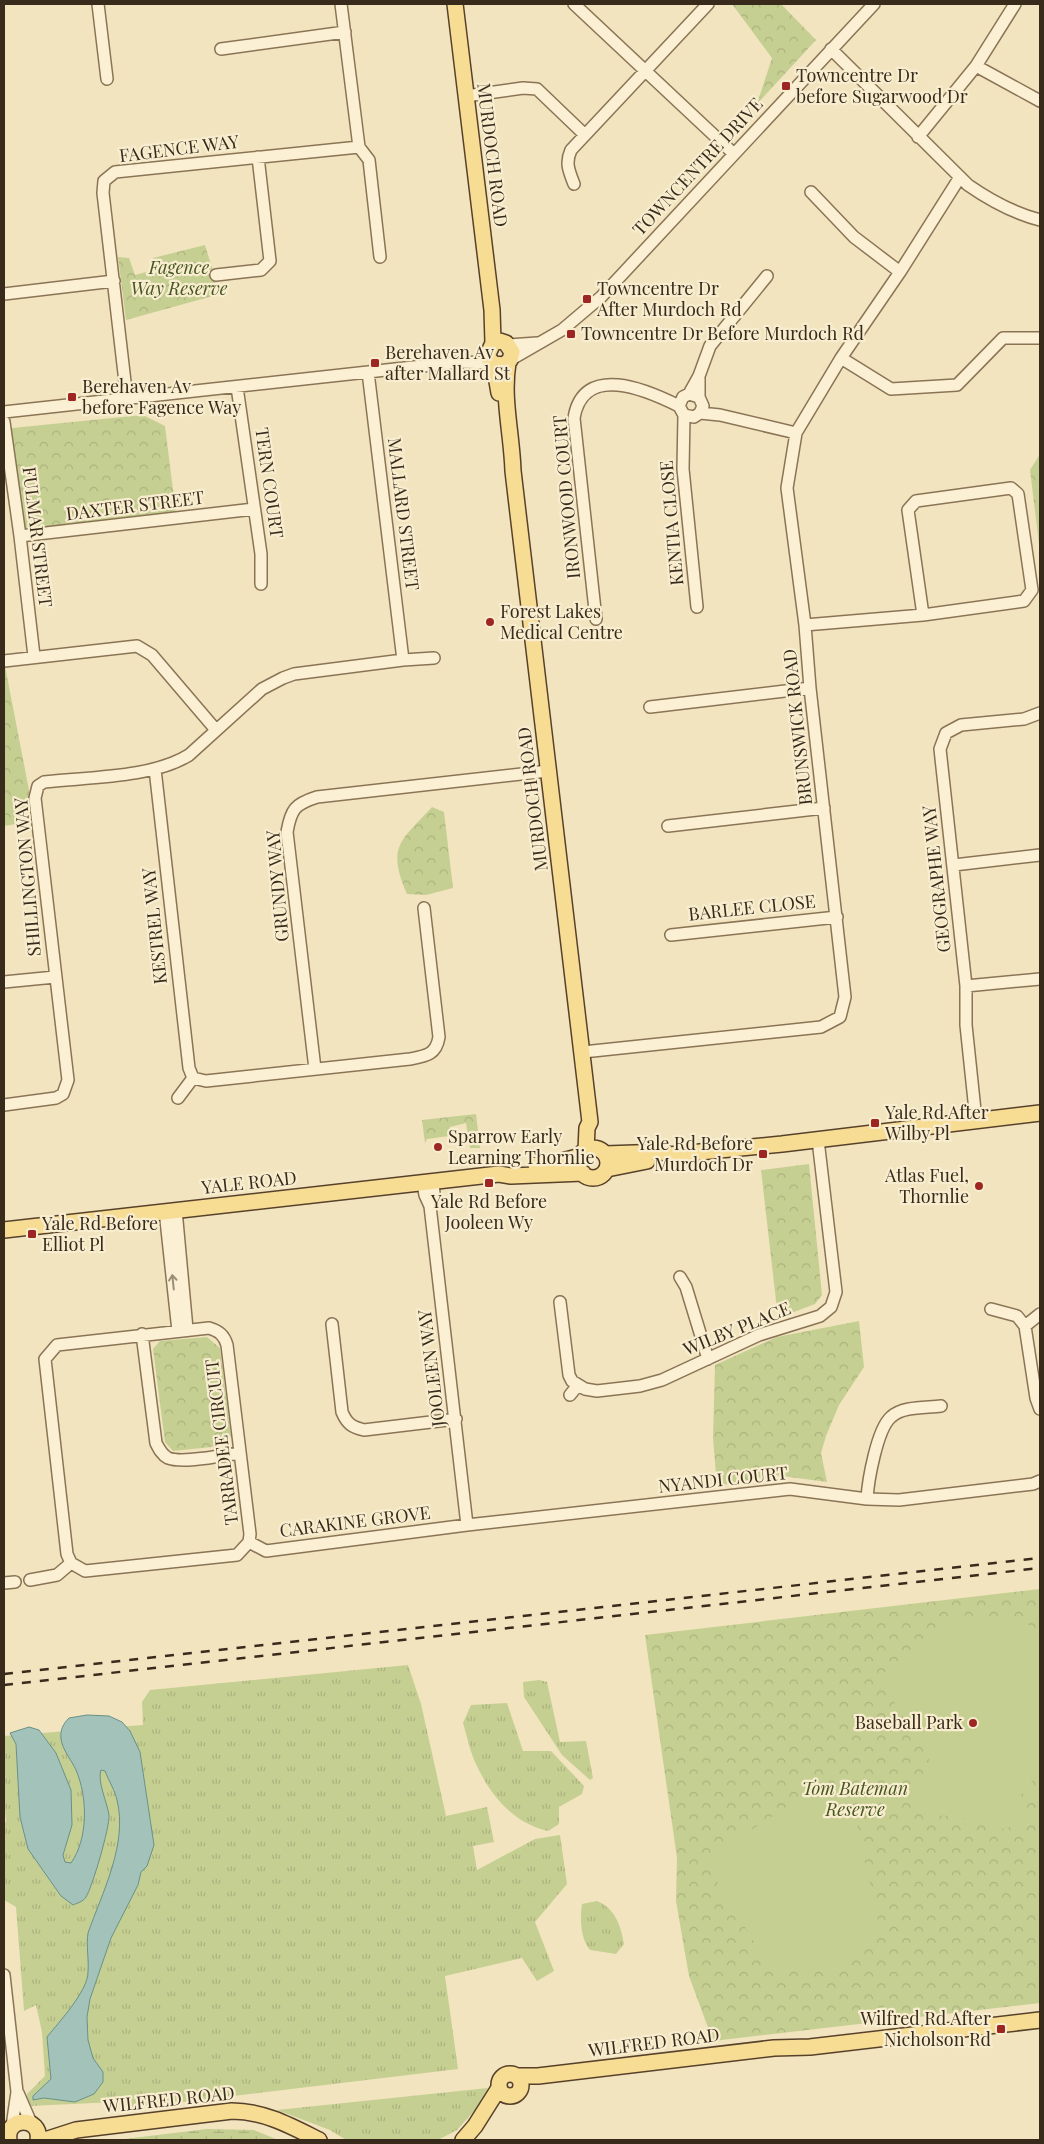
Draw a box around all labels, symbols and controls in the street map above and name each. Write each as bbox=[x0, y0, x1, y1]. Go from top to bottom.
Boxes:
place label: Towncentre Dr before Sugarwood Dr bbox=[796, 63, 968, 108]
marker: Towncentre Dr before Sugarwood Dr bbox=[780, 80, 792, 92]
street label: MURDOCH ROAD bbox=[472, 81, 514, 228]
street label: TOWNCENTRE DRIVE bbox=[627, 92, 768, 240]
street label: FAGENCE WAY bbox=[118, 129, 240, 167]
park label: Fagence Way Reserve bbox=[130, 255, 228, 300]
place label: Towncentre Dr After Murdoch Rd bbox=[596, 276, 742, 321]
marker: Towncentre Dr After Murdoch Rd bbox=[581, 293, 593, 305]
place label: Towncentre Dr Before Murdoch Rd bbox=[581, 321, 865, 345]
marker: Towncentre Dr Before Murdoch Rd bbox=[565, 328, 577, 340]
place label: Berehaven Av after Mallard St bbox=[385, 340, 511, 385]
marker: Berehaven Av after Mallard St bbox=[369, 357, 381, 369]
place label: Berehaven Av before Fagence Way bbox=[82, 374, 241, 419]
marker: Berehaven Av before Fagence Way bbox=[66, 391, 78, 403]
street label: IRONWOOD COURT bbox=[547, 414, 585, 580]
street label: TERN COURT bbox=[250, 426, 290, 540]
street label: MALLARD STREET bbox=[383, 436, 425, 592]
street label: KENTIA CLOSE bbox=[654, 459, 688, 587]
street label: FULMAR STREET bbox=[17, 465, 59, 608]
street label: DAXTER STREET bbox=[64, 485, 205, 525]
place label: Forest Lakes Medical Centre bbox=[500, 599, 623, 644]
marker: Forest Lakes Medical Centre bbox=[484, 616, 496, 628]
street label: BRUNSWICK ROAD bbox=[777, 648, 817, 806]
street label: MURDOCH ROAD bbox=[511, 726, 553, 873]
street label: SHILLINGTON WAY bbox=[8, 796, 46, 957]
street label: GEOGRAPHE WAY bbox=[916, 804, 956, 954]
street label: GRUNDY WAY bbox=[260, 829, 294, 943]
street label: KESTREL WAY bbox=[136, 866, 172, 986]
street label: BARLEE CLOSE bbox=[687, 888, 817, 926]
place label: Yale Rd After Wilby Pl bbox=[884, 1100, 989, 1145]
marker: Yale Rd After Wilby Pl bbox=[869, 1117, 881, 1129]
place label: Sparrow Early Learning Thornlie bbox=[448, 1124, 595, 1169]
place label: Yale Rd Before Murdoch Dr bbox=[636, 1131, 753, 1176]
marker: Sparrow Early Learning Thornlie bbox=[432, 1141, 444, 1153]
marker: Yale Rd Before Murdoch Dr bbox=[757, 1148, 769, 1160]
place label: Atlas Fuel, Thornlie bbox=[884, 1163, 969, 1208]
street label: YALE ROAD bbox=[199, 1165, 298, 1199]
marker: Yale Rd Before Jooleen Wy bbox=[483, 1177, 495, 1189]
marker: Atlas Fuel, Thornlie bbox=[973, 1180, 985, 1192]
place label: Yale Rd Before Jooleen Wy bbox=[430, 1189, 547, 1234]
place label: Yale Rd Before Elliot Pl bbox=[41, 1211, 158, 1256]
marker: Yale Rd Before Elliot Pl bbox=[26, 1228, 38, 1240]
one-way arrow bbox=[168, 1274, 177, 1290]
street label: WILBY PLACE bbox=[678, 1296, 794, 1361]
street label: JOOLEEN WAY bbox=[412, 1308, 450, 1429]
street label: TARRADEE CIRCUIT bbox=[199, 1358, 243, 1526]
street label: NYANDI COURT bbox=[657, 1460, 789, 1498]
street label: CARAKINE GROVE bbox=[278, 1500, 432, 1542]
place label: Baseball Park bbox=[855, 1710, 963, 1734]
marker: Baseball Park bbox=[967, 1717, 979, 1729]
park label: Tom Bateman Reserve bbox=[802, 1776, 908, 1821]
place label: Wilfred Rd After Nicholson Rd bbox=[859, 2006, 992, 2051]
street label: WILFRED ROAD bbox=[586, 2022, 721, 2062]
marker: Wilfred Rd After Nicholson Rd bbox=[995, 2023, 1007, 2035]
street label: WILFRED ROAD bbox=[101, 2080, 236, 2118]

